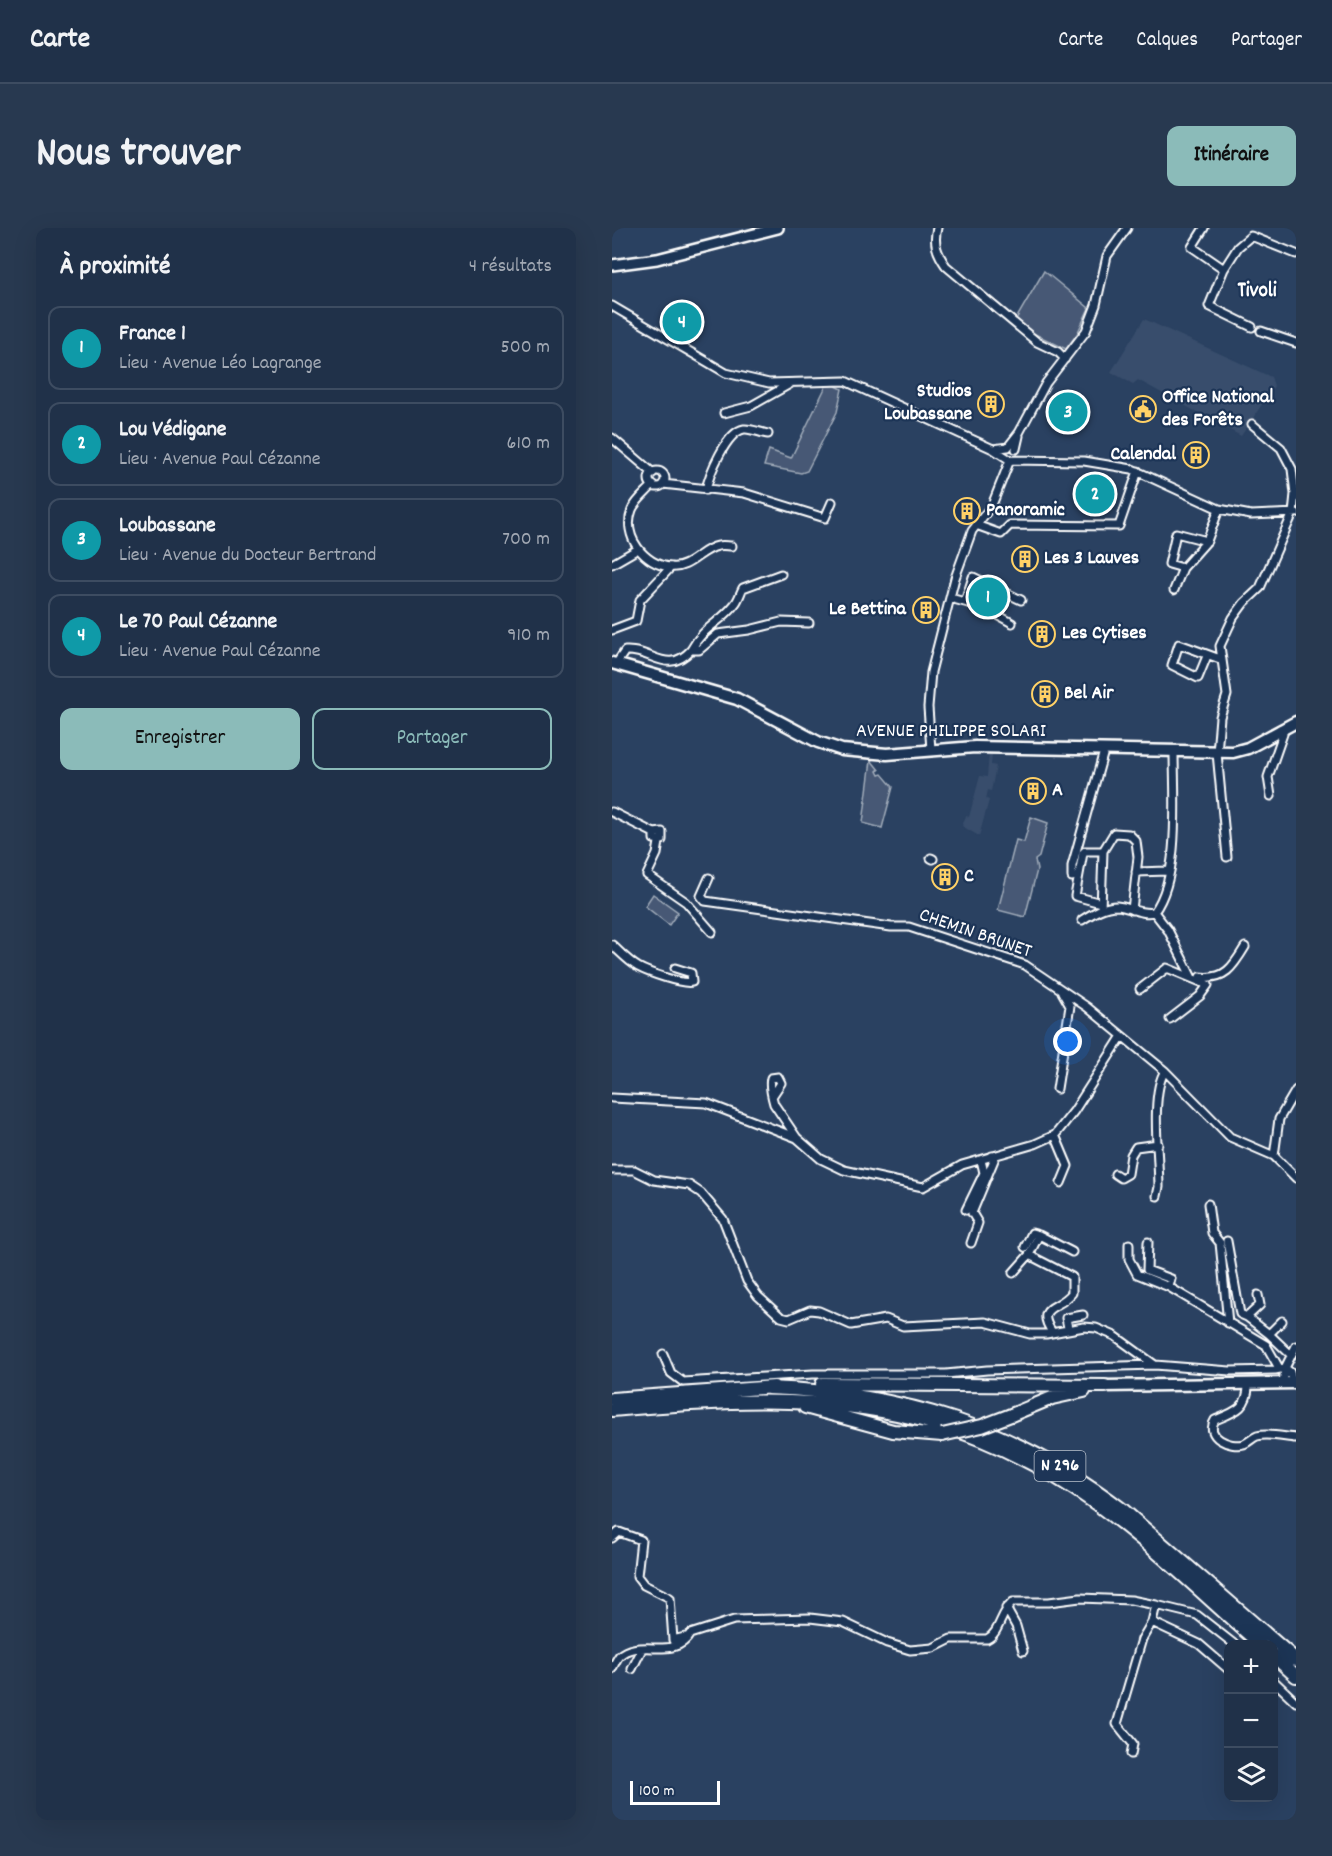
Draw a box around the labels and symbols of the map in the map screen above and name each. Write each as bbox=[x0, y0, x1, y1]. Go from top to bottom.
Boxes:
district label: Tivoli bbox=[1237, 277, 1277, 307]
pin: 4 bbox=[662, 300, 702, 344]
place label: Studios Loubassane bbox=[884, 378, 972, 429]
place label: Office National des Forêts bbox=[1162, 384, 1274, 435]
building icon: Studios Loubassane bbox=[976, 389, 1006, 419]
pin: 3 bbox=[1048, 390, 1088, 435]
public building icon: Office National des Forêts bbox=[1128, 394, 1158, 424]
building icon: Calendal bbox=[1181, 440, 1211, 470]
place label: Calendal bbox=[1110, 441, 1176, 469]
pin: 2 bbox=[1076, 472, 1114, 516]
building icon: Panoramic bbox=[952, 496, 982, 526]
place label: Panoramic bbox=[986, 497, 1065, 525]
building icon: Les 3 Lauves bbox=[1010, 544, 1040, 574]
place label: Les 3 Lauves bbox=[1044, 545, 1139, 573]
pin: 1 bbox=[968, 574, 1007, 620]
building icon: Le Bettina bbox=[911, 595, 941, 625]
place label: Le Bettina bbox=[829, 596, 907, 624]
building icon: Les Cytises bbox=[1027, 619, 1057, 649]
place label: Les Cytises bbox=[1062, 620, 1147, 648]
building icon: Bel Air bbox=[1030, 679, 1060, 709]
place label: Bel Air bbox=[1064, 680, 1114, 708]
street label: AVENUE PHILIPPE SOLARI bbox=[856, 718, 1046, 746]
building icon: A bbox=[1018, 776, 1048, 806]
place label: A bbox=[1052, 777, 1063, 805]
building icon: C bbox=[930, 862, 960, 892]
place label: C bbox=[964, 863, 974, 891]
street label: CHEMIN BRUNET bbox=[915, 902, 1035, 966]
your location bbox=[1053, 1027, 1082, 1056]
road number: N 296 bbox=[1034, 1451, 1086, 1481]
scale bar bbox=[630, 1778, 720, 1806]

